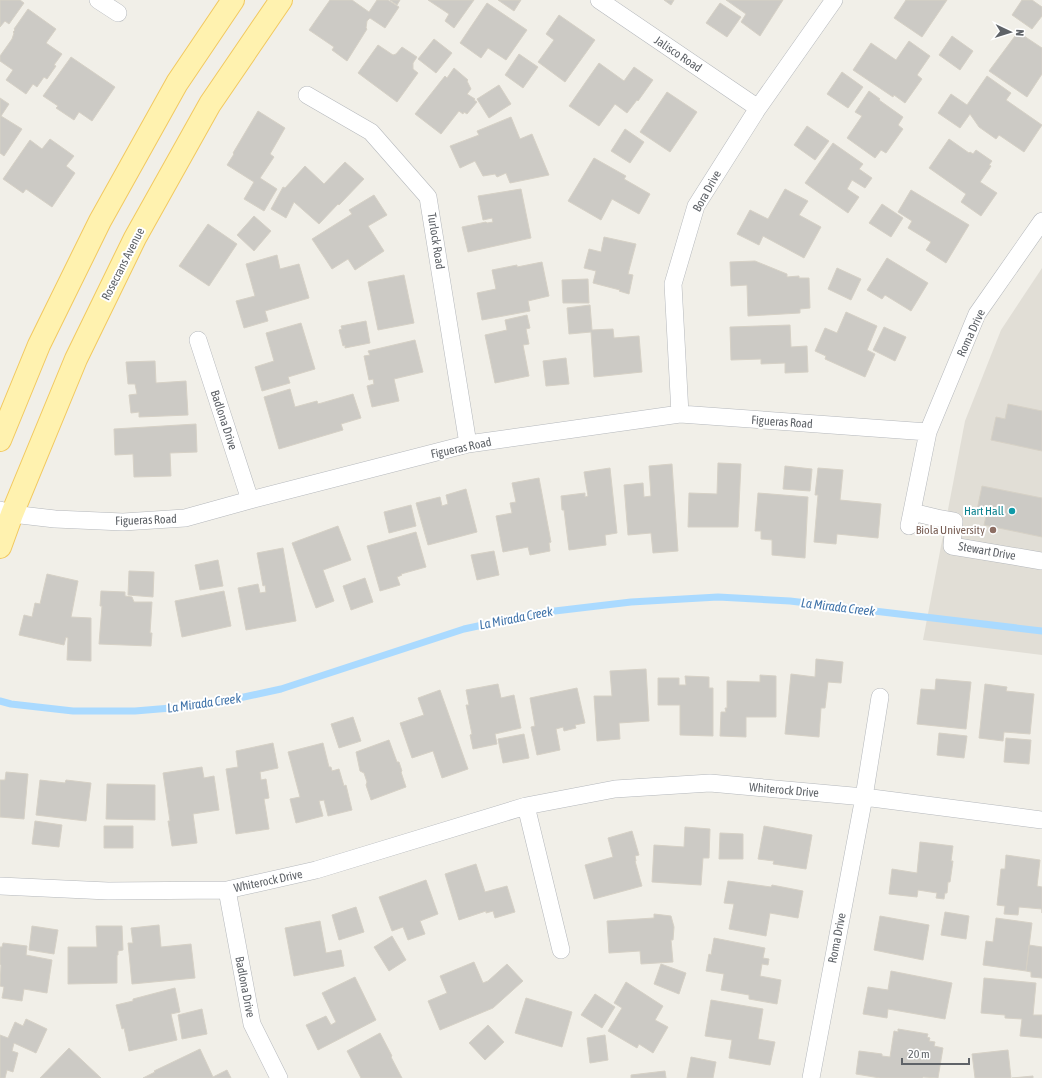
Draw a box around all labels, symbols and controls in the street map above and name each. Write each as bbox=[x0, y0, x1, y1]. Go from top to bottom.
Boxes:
north arrow bbox=[990, 12, 1030, 52]
text: N bbox=[1014, 29, 1026, 36]
street label: Jalisco Road bbox=[652, 33, 704, 75]
street label: Bora Drive bbox=[690, 168, 724, 214]
street label: Turlock Road bbox=[425, 212, 447, 270]
street label: Rosecrans Avenue bbox=[99, 225, 147, 303]
street label: Roma Drive bbox=[954, 307, 988, 359]
street label: Badlona Drive bbox=[208, 388, 240, 452]
street label: Figueras Road bbox=[751, 413, 813, 431]
street label: Figueras Road bbox=[429, 435, 493, 461]
place label: Hart Hall bbox=[964, 504, 1005, 518]
marker: Hart Hall bbox=[1007, 506, 1017, 516]
street label: Figueras Road bbox=[115, 512, 177, 528]
place label: Biola University bbox=[916, 523, 985, 537]
marker: Biola University bbox=[988, 525, 998, 535]
street label: Stewart Drive bbox=[957, 539, 1017, 563]
water label: La Mirada Creek bbox=[800, 595, 876, 619]
water label: La Mirada Creek bbox=[478, 603, 554, 632]
water label: La Mirada Creek bbox=[166, 690, 242, 716]
street label: Whiterock Drive bbox=[749, 780, 819, 800]
street label: Whiterock Drive bbox=[232, 867, 304, 895]
street label: Roma Drive bbox=[825, 912, 849, 964]
street label: Badlona Drive bbox=[232, 955, 258, 1019]
scale bar bbox=[902, 1040, 969, 1066]
text: 20 m bbox=[908, 1047, 930, 1061]

